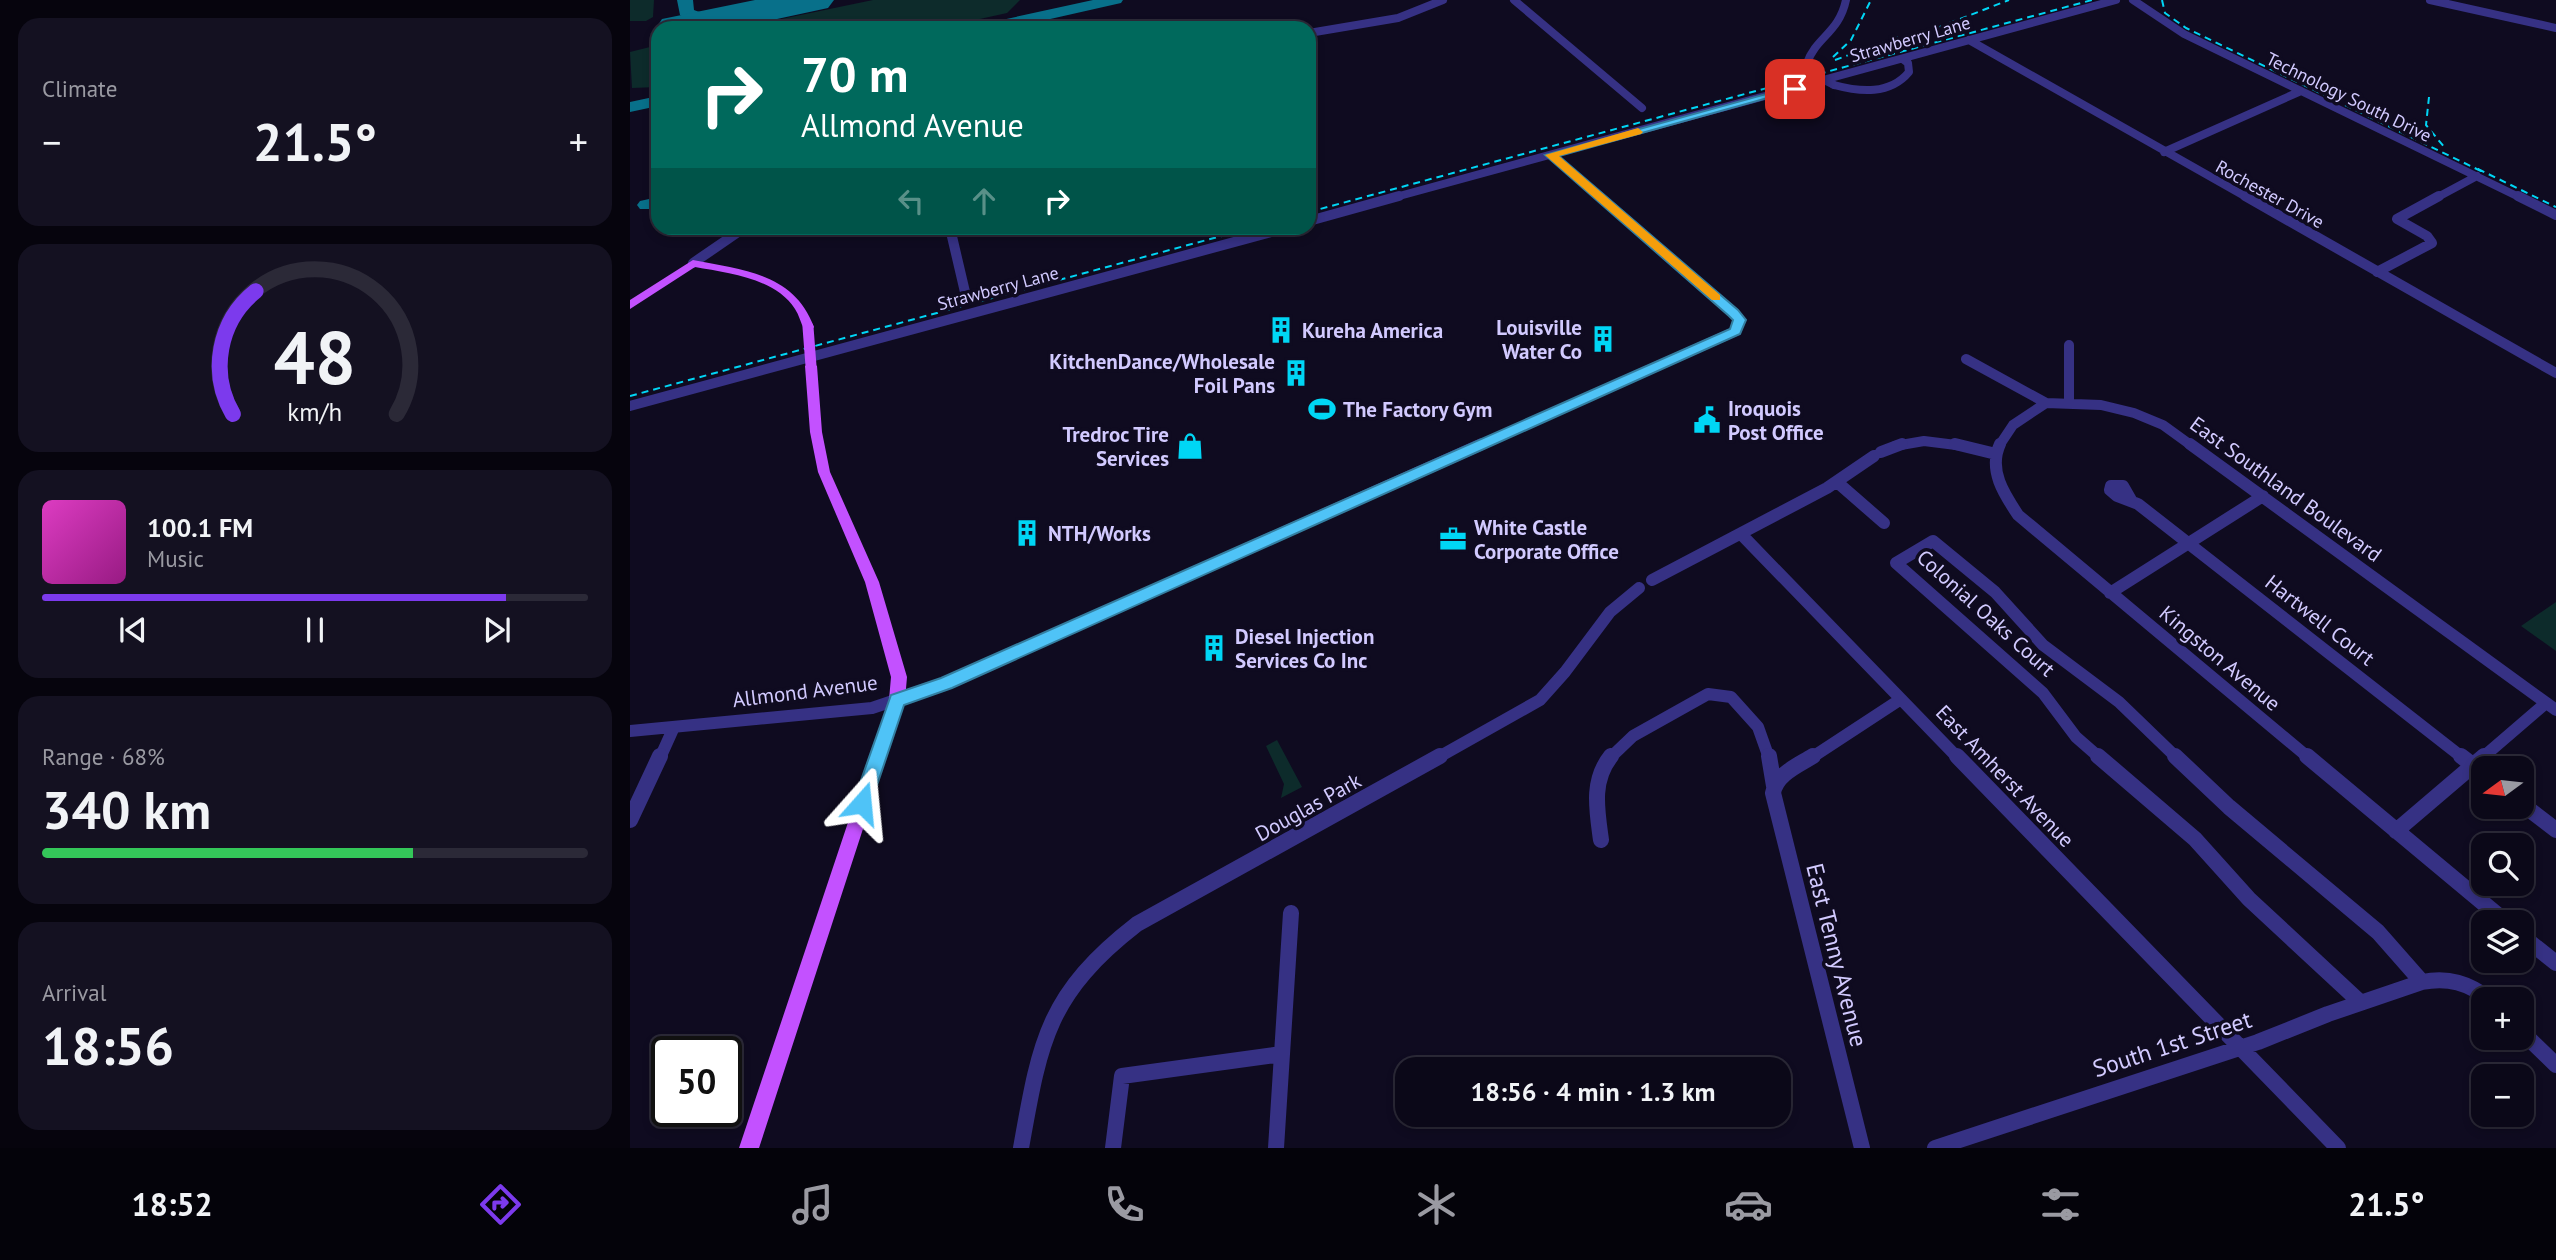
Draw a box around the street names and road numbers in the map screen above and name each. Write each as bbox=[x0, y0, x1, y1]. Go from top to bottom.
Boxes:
street label: Strawberry Lane bbox=[1847, 11, 1973, 67]
street label: Technology South Drive bbox=[2263, 47, 2435, 147]
street label: Rochester Drive bbox=[2212, 155, 2328, 233]
street label: Strawberry Lane bbox=[935, 261, 1061, 315]
street label: East Southland Boulevard bbox=[2185, 410, 2387, 568]
street label: Colonial Oaks Court bbox=[1911, 544, 2061, 682]
street label: Hartwell Court bbox=[2260, 569, 2380, 671]
street label: Kingston Avenue bbox=[2154, 599, 2286, 717]
street label: Allmond Avenue bbox=[731, 669, 879, 713]
street label: East Amherst Avenue bbox=[1930, 699, 2080, 853]
street label: Douglas Park bbox=[1250, 767, 1366, 847]
street label: East Tenny Avenue bbox=[1799, 860, 1875, 1050]
street label: South 1st Street bbox=[2089, 1004, 2255, 1084]

